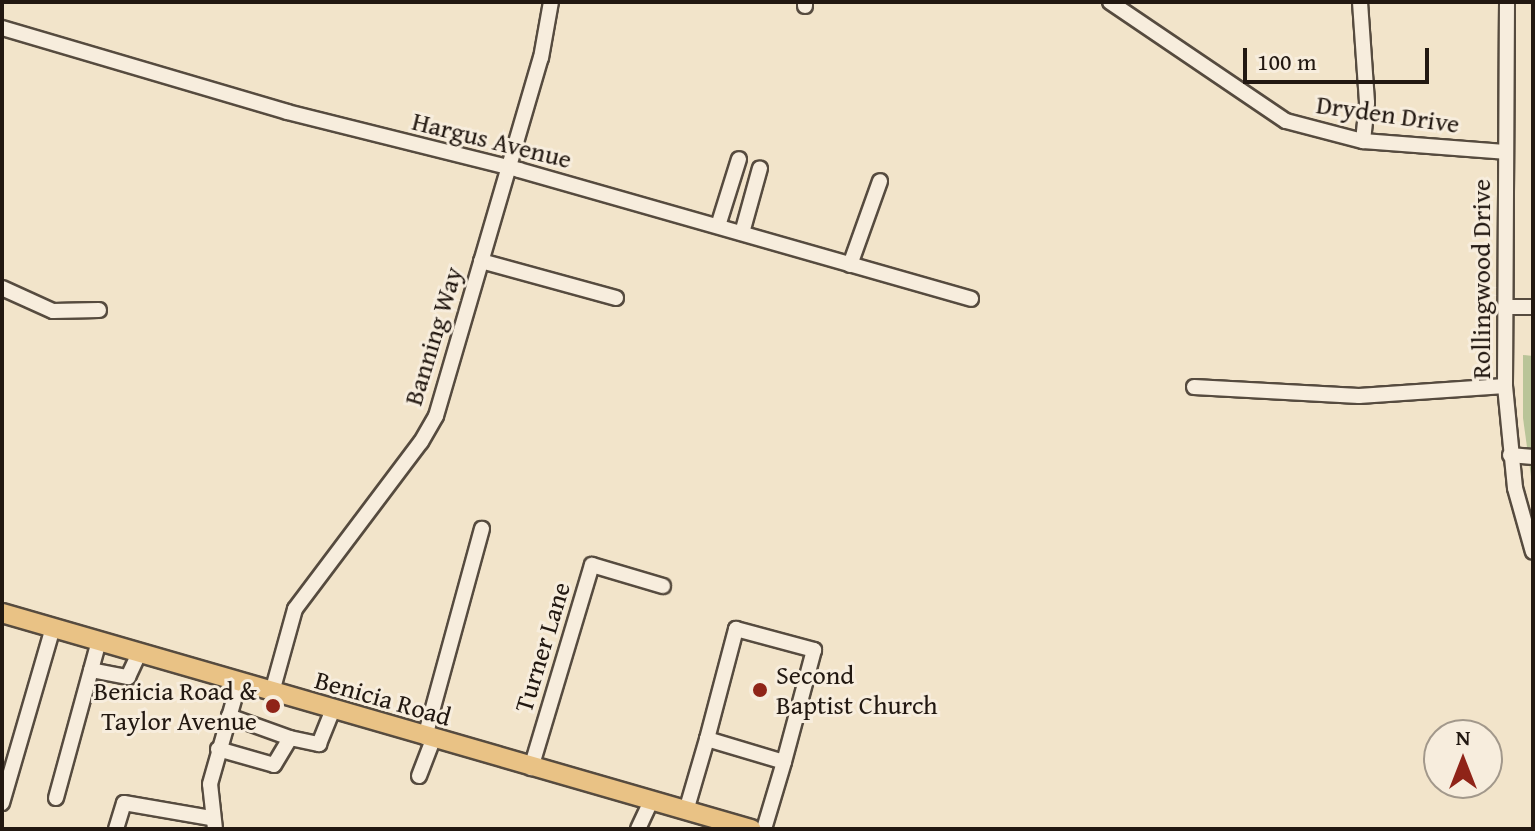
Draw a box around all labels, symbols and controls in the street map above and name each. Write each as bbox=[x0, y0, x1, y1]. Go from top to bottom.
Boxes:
scale bar bbox=[1247, 32, 1433, 82]
text: 100 m bbox=[1257, 44, 1317, 79]
street label: Dryden Drive bbox=[1314, 89, 1462, 139]
street label: Hargus Avenue bbox=[409, 105, 575, 175]
street label: Rollingwood Drive bbox=[1465, 179, 1497, 379]
street label: Banning Way bbox=[397, 263, 469, 409]
street label: Turner Lane bbox=[507, 578, 577, 716]
place label: Second Baptist Church bbox=[776, 659, 938, 720]
street label: Benicia Road bbox=[311, 664, 455, 732]
place label: Benicia Road & Taylor Avenue bbox=[94, 675, 257, 736]
marker: Second Baptist Church bbox=[751, 681, 769, 699]
marker: Benicia Road & Taylor Avenue bbox=[264, 697, 282, 715]
north arrow bbox=[1423, 719, 1503, 799]
text: N bbox=[1456, 721, 1470, 753]

